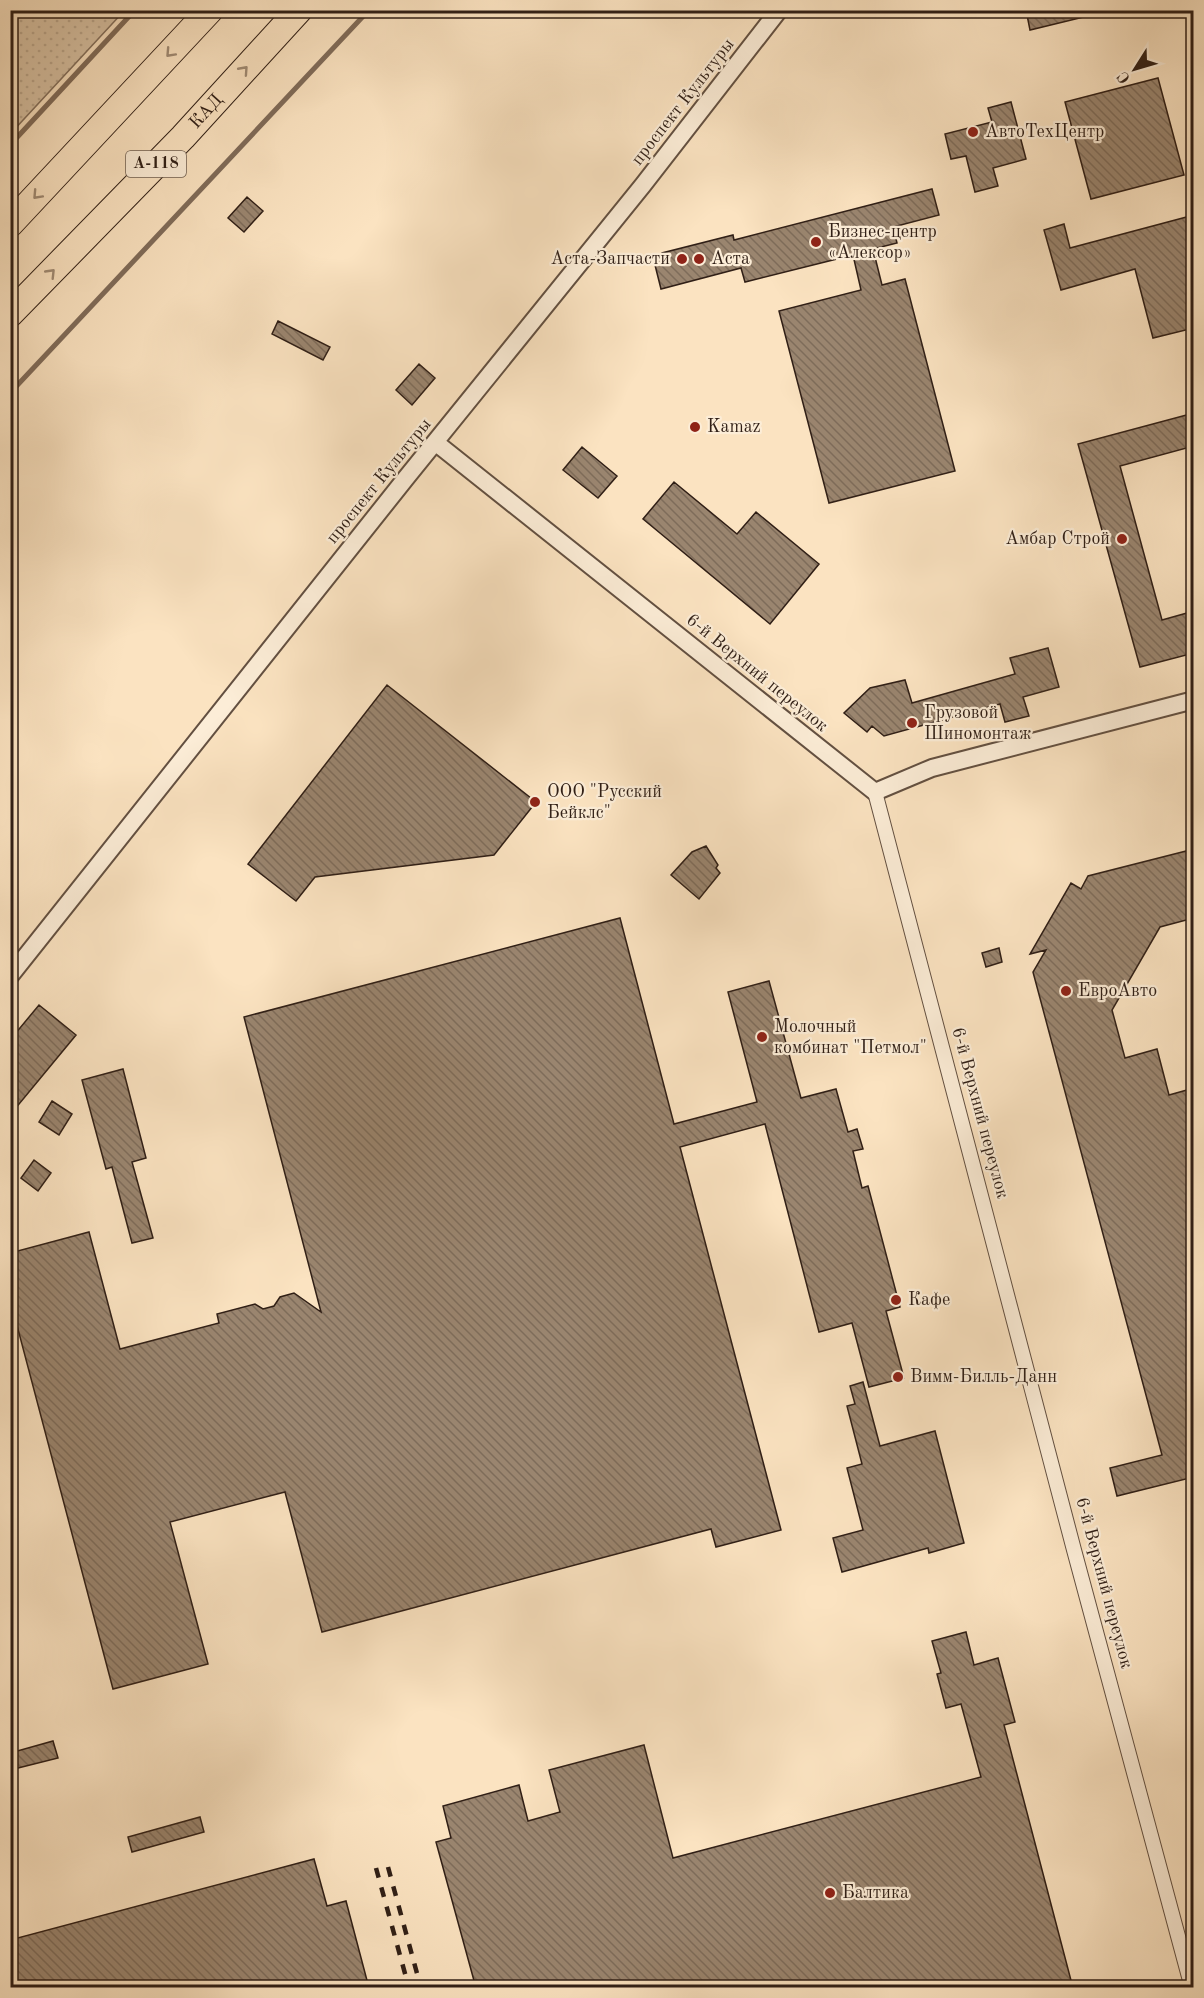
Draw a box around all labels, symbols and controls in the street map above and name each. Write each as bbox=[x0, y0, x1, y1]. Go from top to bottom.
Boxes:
street label: проспект Культуры bbox=[628, 35, 738, 169]
north arrow bbox=[1105, 39, 1165, 99]
one-way arrow bbox=[166, 47, 177, 57]
one-way arrow bbox=[237, 67, 248, 77]
text: С bbox=[1115, 68, 1134, 86]
street label: КАД bbox=[186, 91, 226, 132]
place label: АвтоТехЦентр bbox=[985, 123, 1104, 141]
marker: АвтоТехЦентр bbox=[966, 125, 980, 139]
road number: А-118 bbox=[126, 151, 186, 177]
one-way arrow bbox=[33, 189, 44, 199]
place label: Бизнес-центр «Алексор» bbox=[828, 223, 937, 262]
marker: Бизнес-центр «Алексор» bbox=[809, 235, 823, 249]
place label: Аста-Запчасти bbox=[550, 250, 670, 268]
place label: Аста bbox=[711, 250, 750, 268]
marker: Аста-Запчасти bbox=[675, 252, 689, 266]
marker: Аста bbox=[692, 252, 706, 266]
one-way arrow bbox=[44, 269, 55, 280]
street label: проспект Культуры bbox=[323, 415, 435, 547]
place label: Kamaz bbox=[707, 418, 761, 436]
marker: Kamaz bbox=[688, 420, 702, 434]
place label: Амбар Строй bbox=[1005, 530, 1110, 548]
marker: Амбар Строй bbox=[1115, 532, 1129, 546]
street label: 6-й Верхний переулок bbox=[683, 611, 831, 735]
place label: Грузовой Шиномонтаж bbox=[924, 704, 1032, 743]
marker: Грузовой Шиномонтаж bbox=[905, 716, 919, 730]
place label: ООО "Русский Бейклс" bbox=[547, 783, 662, 822]
marker: ООО "Русский Бейклс" bbox=[528, 795, 542, 809]
place label: ЕвроАвто bbox=[1078, 982, 1157, 1000]
marker: ЕвроАвто bbox=[1059, 984, 1073, 998]
place label: Молочный комбинат "Петмол" bbox=[774, 1018, 927, 1057]
street label: 6-й Верхний переулок bbox=[948, 1025, 1012, 1201]
marker: Молочный комбинат "Петмол" bbox=[755, 1030, 769, 1044]
place label: Кафе bbox=[908, 1291, 950, 1310]
marker: Кафе bbox=[889, 1293, 903, 1307]
place label: Вимм-Билль-Данн bbox=[910, 1368, 1057, 1386]
marker: Вимм-Билль-Данн bbox=[891, 1370, 905, 1384]
street label: 6-й Верхний переулок bbox=[1072, 1495, 1136, 1671]
place label: Балтика bbox=[842, 1884, 909, 1902]
marker: Балтика bbox=[823, 1886, 837, 1900]

